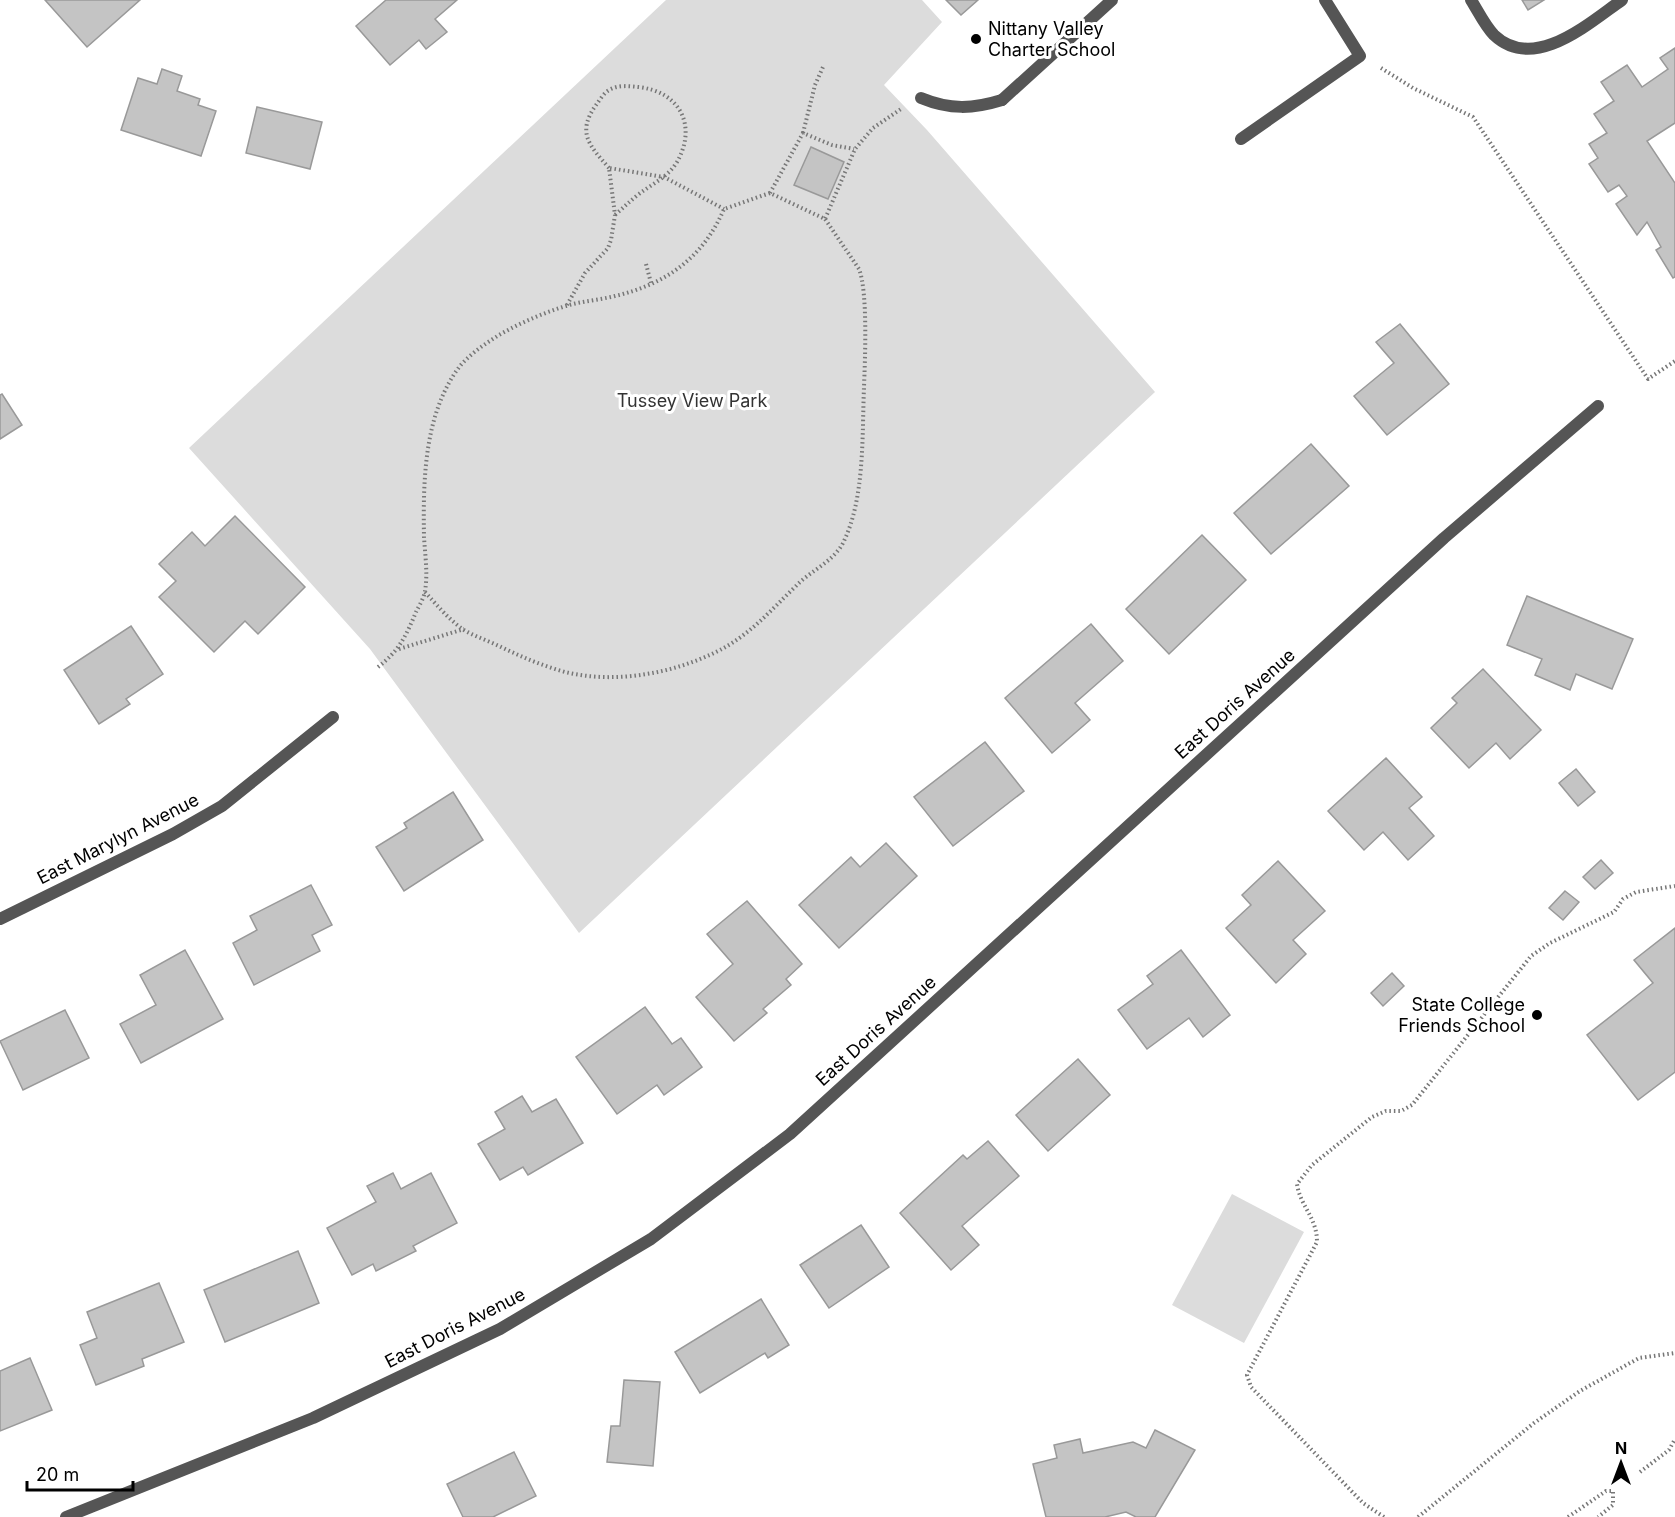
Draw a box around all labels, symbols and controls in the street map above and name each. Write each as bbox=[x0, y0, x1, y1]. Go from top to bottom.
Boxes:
place label: Nittany Valley Charter School bbox=[988, 18, 1115, 60]
marker: Nittany Valley Charter School bbox=[969, 32, 983, 46]
park label: Tussey View Park bbox=[617, 390, 767, 411]
street label: East Doris Avenue bbox=[1170, 644, 1299, 763]
street label: East Marylyn Avenue bbox=[33, 789, 202, 888]
street label: East Doris Avenue bbox=[811, 971, 940, 1090]
place label: State College Friends School bbox=[1398, 994, 1525, 1036]
marker: State College Friends School bbox=[1530, 1008, 1544, 1022]
street label: East Doris Avenue bbox=[381, 1283, 528, 1372]
north arrow bbox=[1591, 1433, 1651, 1493]
text: N bbox=[1615, 1438, 1627, 1458]
scale bar bbox=[27, 1454, 134, 1492]
text: 20 m bbox=[36, 1464, 79, 1485]

